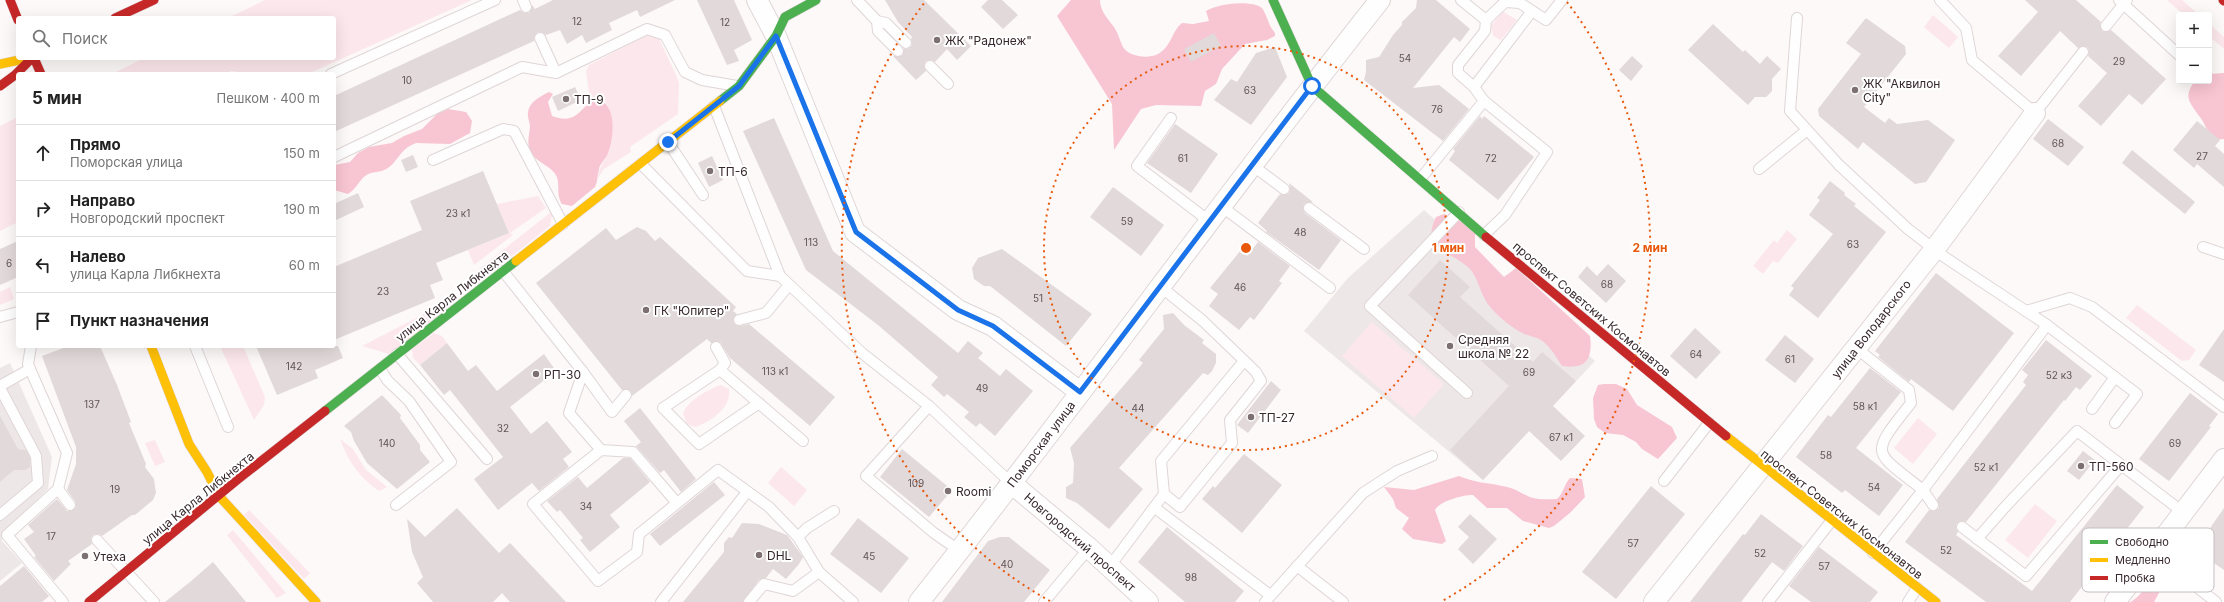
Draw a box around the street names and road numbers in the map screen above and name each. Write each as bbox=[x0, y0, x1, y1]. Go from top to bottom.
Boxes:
street label: проспект Советских Космонавтов bbox=[1510, 238, 1674, 380]
street label: улица Карла Либкнехта bbox=[393, 247, 511, 345]
street label: улица Володарского bbox=[1828, 277, 1914, 381]
street label: Поморская улица bbox=[1004, 398, 1078, 490]
street label: проспект Советских Космонавтов bbox=[1758, 446, 1926, 582]
street label: улица Карла Либкнехта bbox=[139, 448, 257, 548]
street label: Новгородский проспект bbox=[1021, 490, 1139, 595]

